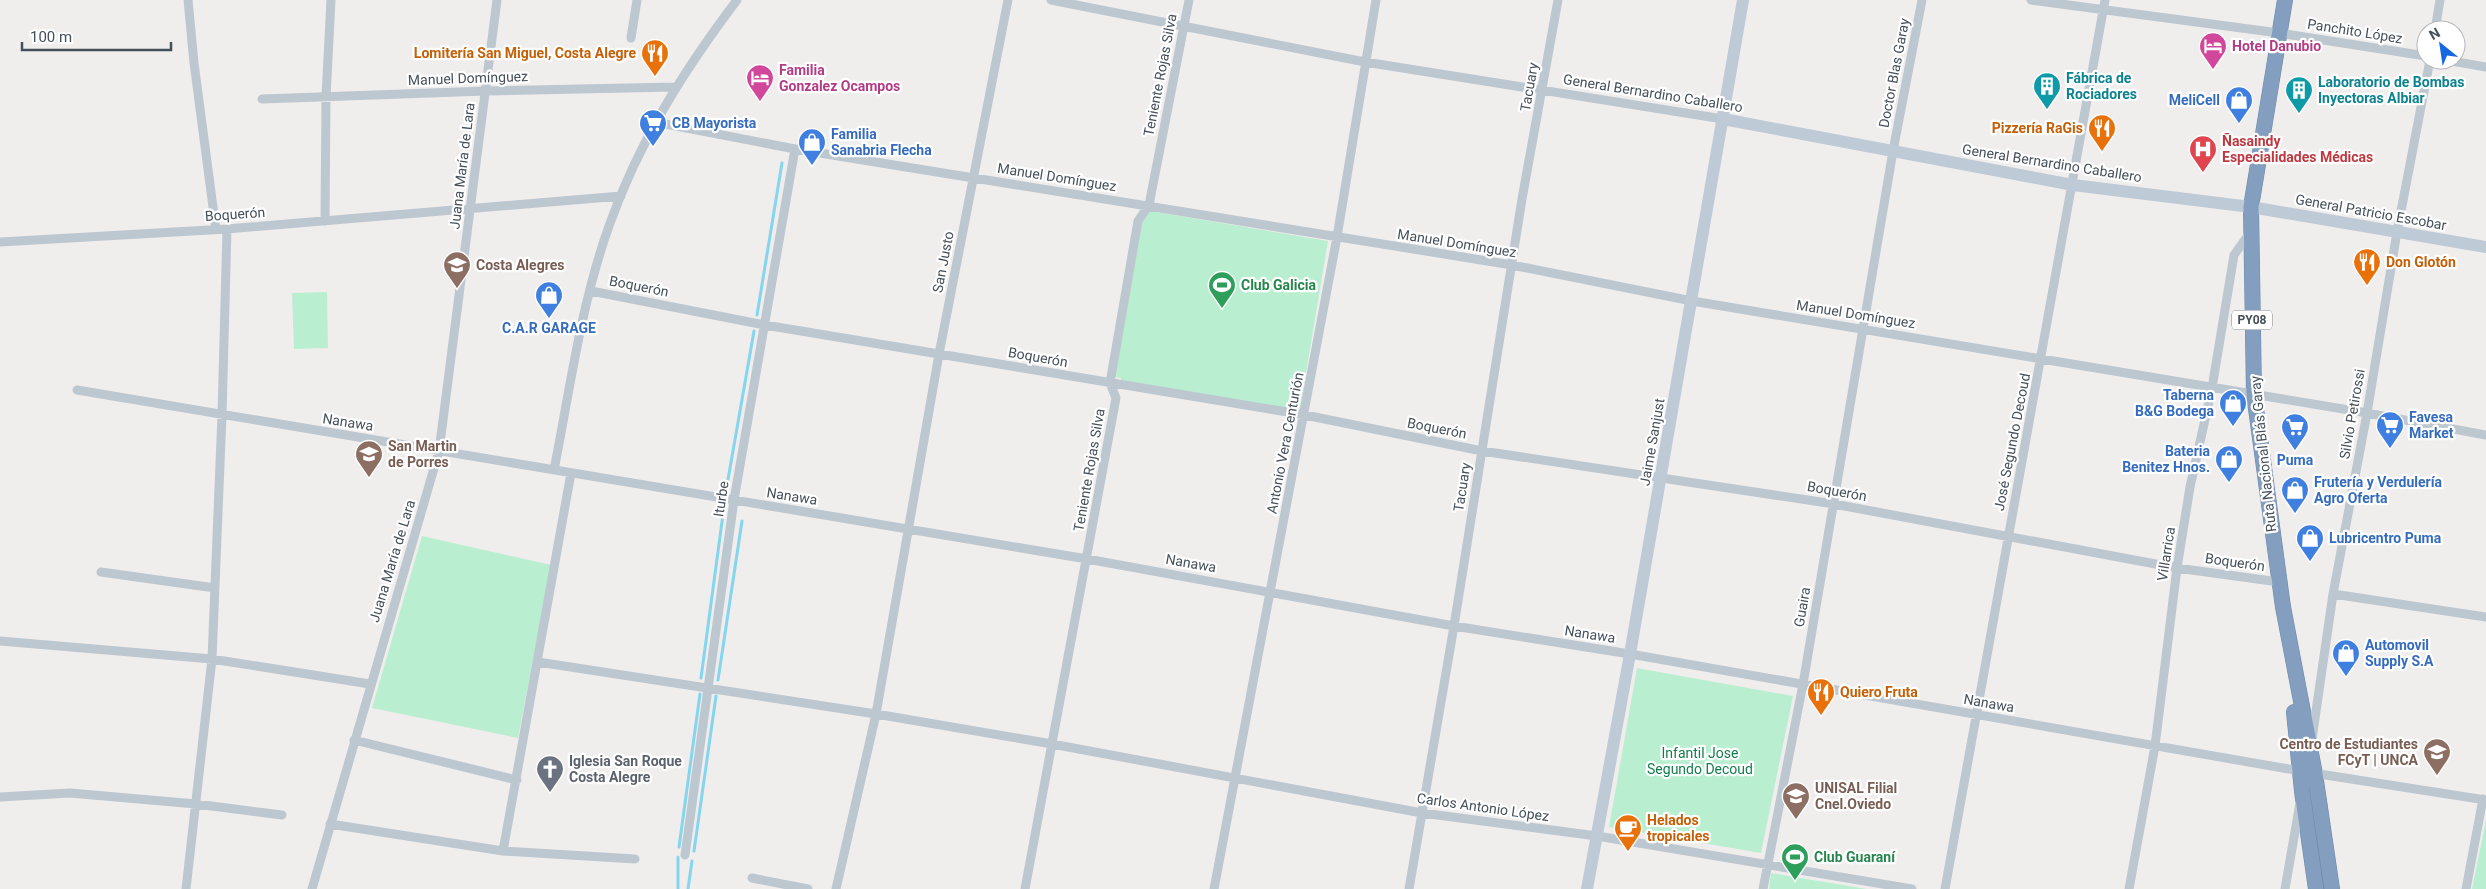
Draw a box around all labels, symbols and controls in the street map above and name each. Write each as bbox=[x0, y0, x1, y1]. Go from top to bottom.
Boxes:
street label: Teniente Rojas Silva bbox=[1140, 12, 1180, 138]
street label: Doctor Blas Garay bbox=[1876, 16, 1913, 129]
street label: Panchito López bbox=[2306, 16, 2404, 46]
scale bar bbox=[22, 20, 171, 52]
north arrow bbox=[2416, 20, 2466, 70]
text: N bbox=[2426, 24, 2443, 43]
text: 100 m bbox=[30, 28, 72, 46]
hotel icon: Hotel Danubio bbox=[2198, 31, 2228, 70]
restaurant icon: Lomitería San Miguel, Costa Alegre bbox=[640, 38, 670, 77]
place label: Hotel Danubio bbox=[2232, 38, 2321, 54]
place label: Lomitería San Miguel, Costa Alegre bbox=[414, 45, 636, 61]
street label: Tacuary bbox=[1517, 61, 1541, 113]
place label: Familia Gonzalez Ocampos bbox=[779, 62, 900, 94]
hotel icon: Familia Gonzalez Ocampos bbox=[745, 63, 775, 102]
street label: Manuel Domínguez bbox=[408, 68, 528, 88]
place label: Fábrica de Rociadores bbox=[2066, 70, 2137, 102]
street label: General Bernardino Caballero bbox=[1562, 71, 1744, 115]
building icon: Fábrica de Rociadores bbox=[2032, 71, 2062, 110]
place label: Laboratorio de Bombas Inyectoras Albiar bbox=[2318, 74, 2464, 106]
building icon: Laboratorio de Bombas Inyectoras Albiar bbox=[2284, 75, 2314, 114]
shop icon: MeliCell bbox=[2224, 85, 2254, 124]
place label: MeliCell bbox=[2169, 92, 2220, 108]
street label: Juana María de Lara bbox=[446, 102, 478, 230]
supermarket icon: CB Mayorista bbox=[638, 108, 668, 147]
restaurant icon: Pizzería RaGis bbox=[2087, 113, 2117, 152]
place label: CB Mayorista bbox=[672, 115, 757, 131]
place label: Pizzería RaGis bbox=[1992, 120, 2083, 136]
place label: Familia Sanabria Flecha bbox=[831, 126, 932, 158]
shop icon: Familia Sanabria Flecha bbox=[797, 127, 827, 166]
place label: Ñasaindy Especialidades Médicas bbox=[2222, 132, 2373, 165]
hospital icon: Ñasaindy Especialidades Médicas bbox=[2188, 134, 2218, 173]
street label: General Bernardino Caballero bbox=[1961, 141, 2143, 185]
street label: Manuel Domínguez bbox=[996, 160, 1118, 194]
street label: General Patricio Escobar bbox=[2294, 191, 2448, 233]
street label: Boquerón bbox=[204, 204, 266, 224]
street label: Manuel Domínguez bbox=[1396, 226, 1518, 260]
street label: San Justo bbox=[929, 230, 957, 294]
restaurant icon: Don Glotón bbox=[2352, 247, 2382, 286]
school or university icon: Costa Alegres bbox=[442, 250, 472, 289]
place label: Don Glotón bbox=[2386, 254, 2456, 270]
place label: Costa Alegres bbox=[476, 257, 564, 273]
sports icon: Club Galicia bbox=[1207, 270, 1237, 309]
street label: Boquerón bbox=[608, 272, 670, 300]
place label: Club Galicia bbox=[1241, 277, 1317, 293]
shop icon: C.A.R GARAGE bbox=[534, 280, 564, 319]
street label: Manuel Domínguez bbox=[1795, 297, 1917, 331]
road number: PY08 bbox=[2232, 310, 2272, 330]
place label: C.A.R GARAGE bbox=[502, 320, 596, 336]
street label: Boquerón bbox=[1007, 344, 1069, 370]
street label: Silvio Petirossi bbox=[2336, 368, 2368, 460]
street label: Antonio Vera Centurión bbox=[1263, 371, 1307, 515]
street label: José Segundo Decoud bbox=[1991, 372, 2033, 512]
street label: Ruta Nacional Blás Garay bbox=[2247, 375, 2279, 533]
place label: Taberna B&G Bodega bbox=[2135, 387, 2215, 419]
shop icon: Taberna B&G Bodega bbox=[2218, 388, 2248, 427]
street label: Jaime Sanjust bbox=[1636, 397, 1668, 487]
street label: Teniente Rojas Silva bbox=[1070, 407, 1108, 533]
place label: Favesa Market bbox=[2409, 409, 2454, 441]
street label: Nanawa bbox=[322, 410, 374, 434]
supermarket icon: Favesa Market bbox=[2375, 410, 2405, 449]
supermarket icon: Puma bbox=[2280, 412, 2310, 451]
street label: Boquerón bbox=[1406, 414, 1468, 442]
place label: San Martin de Porres bbox=[388, 438, 457, 470]
school or university icon: San Martin de Porres bbox=[354, 439, 384, 478]
place label: Bateria Benitez Hnos. bbox=[2122, 443, 2210, 475]
shop icon: Bateria Benitez Hnos. bbox=[2214, 444, 2244, 483]
place label: Puma bbox=[2277, 452, 2314, 468]
street label: Tacuary bbox=[1450, 461, 1474, 513]
place label: Frutería y Verdulería Agro Oferta bbox=[2314, 474, 2443, 506]
shop icon: Frutería y Verdulería Agro Oferta bbox=[2280, 475, 2310, 514]
street label: Boquerón bbox=[1806, 478, 1868, 504]
street label: Iturbe bbox=[710, 480, 732, 518]
street label: Nanawa bbox=[766, 484, 818, 508]
street label: Juana María de Lara bbox=[366, 498, 418, 624]
shop icon: Lubricentro Puma bbox=[2295, 523, 2325, 562]
street label: Villarrica bbox=[2154, 526, 2178, 582]
place label: Lubricentro Puma bbox=[2329, 530, 2442, 546]
street label: Boquerón bbox=[2204, 550, 2266, 574]
street label: Nanawa bbox=[1164, 551, 1218, 575]
street label: Guaira bbox=[1791, 586, 1813, 628]
street label: Nanawa bbox=[1564, 622, 1616, 646]
place label: Automovil Supply S.A bbox=[2365, 637, 2434, 669]
shop icon: Automovil Supply S.A bbox=[2331, 638, 2361, 677]
restaurant icon: Quiero Fruta bbox=[1806, 677, 1836, 716]
place label: Quiero Fruta bbox=[1840, 684, 1918, 700]
street label: Nanawa bbox=[1962, 691, 2016, 715]
place label: Centro de Estudiantes FCyT | UNCA bbox=[2279, 736, 2419, 768]
school or university icon: Centro de Estudiantes FCyT | UNCA bbox=[2422, 737, 2452, 776]
park label: Infantil Jose Segundo Decoud bbox=[1647, 745, 1753, 777]
place label: Iglesia San Roque Costa Alegre bbox=[569, 753, 682, 785]
church icon: Iglesia San Roque Costa Alegre bbox=[535, 754, 565, 793]
place label: UNISAL Filial Cnel.Oviedo bbox=[1815, 780, 1897, 812]
school or university icon: UNISAL Filial Cnel.Oviedo bbox=[1781, 781, 1811, 820]
street label: Carlos Antonio López bbox=[1416, 790, 1550, 824]
place label: Helados tropicales bbox=[1647, 812, 1709, 844]
cafe icon: Helados tropicales bbox=[1613, 813, 1643, 852]
sports icon: Club Guaraní bbox=[1780, 842, 1810, 881]
place label: Club Guaraní bbox=[1814, 849, 1896, 865]

